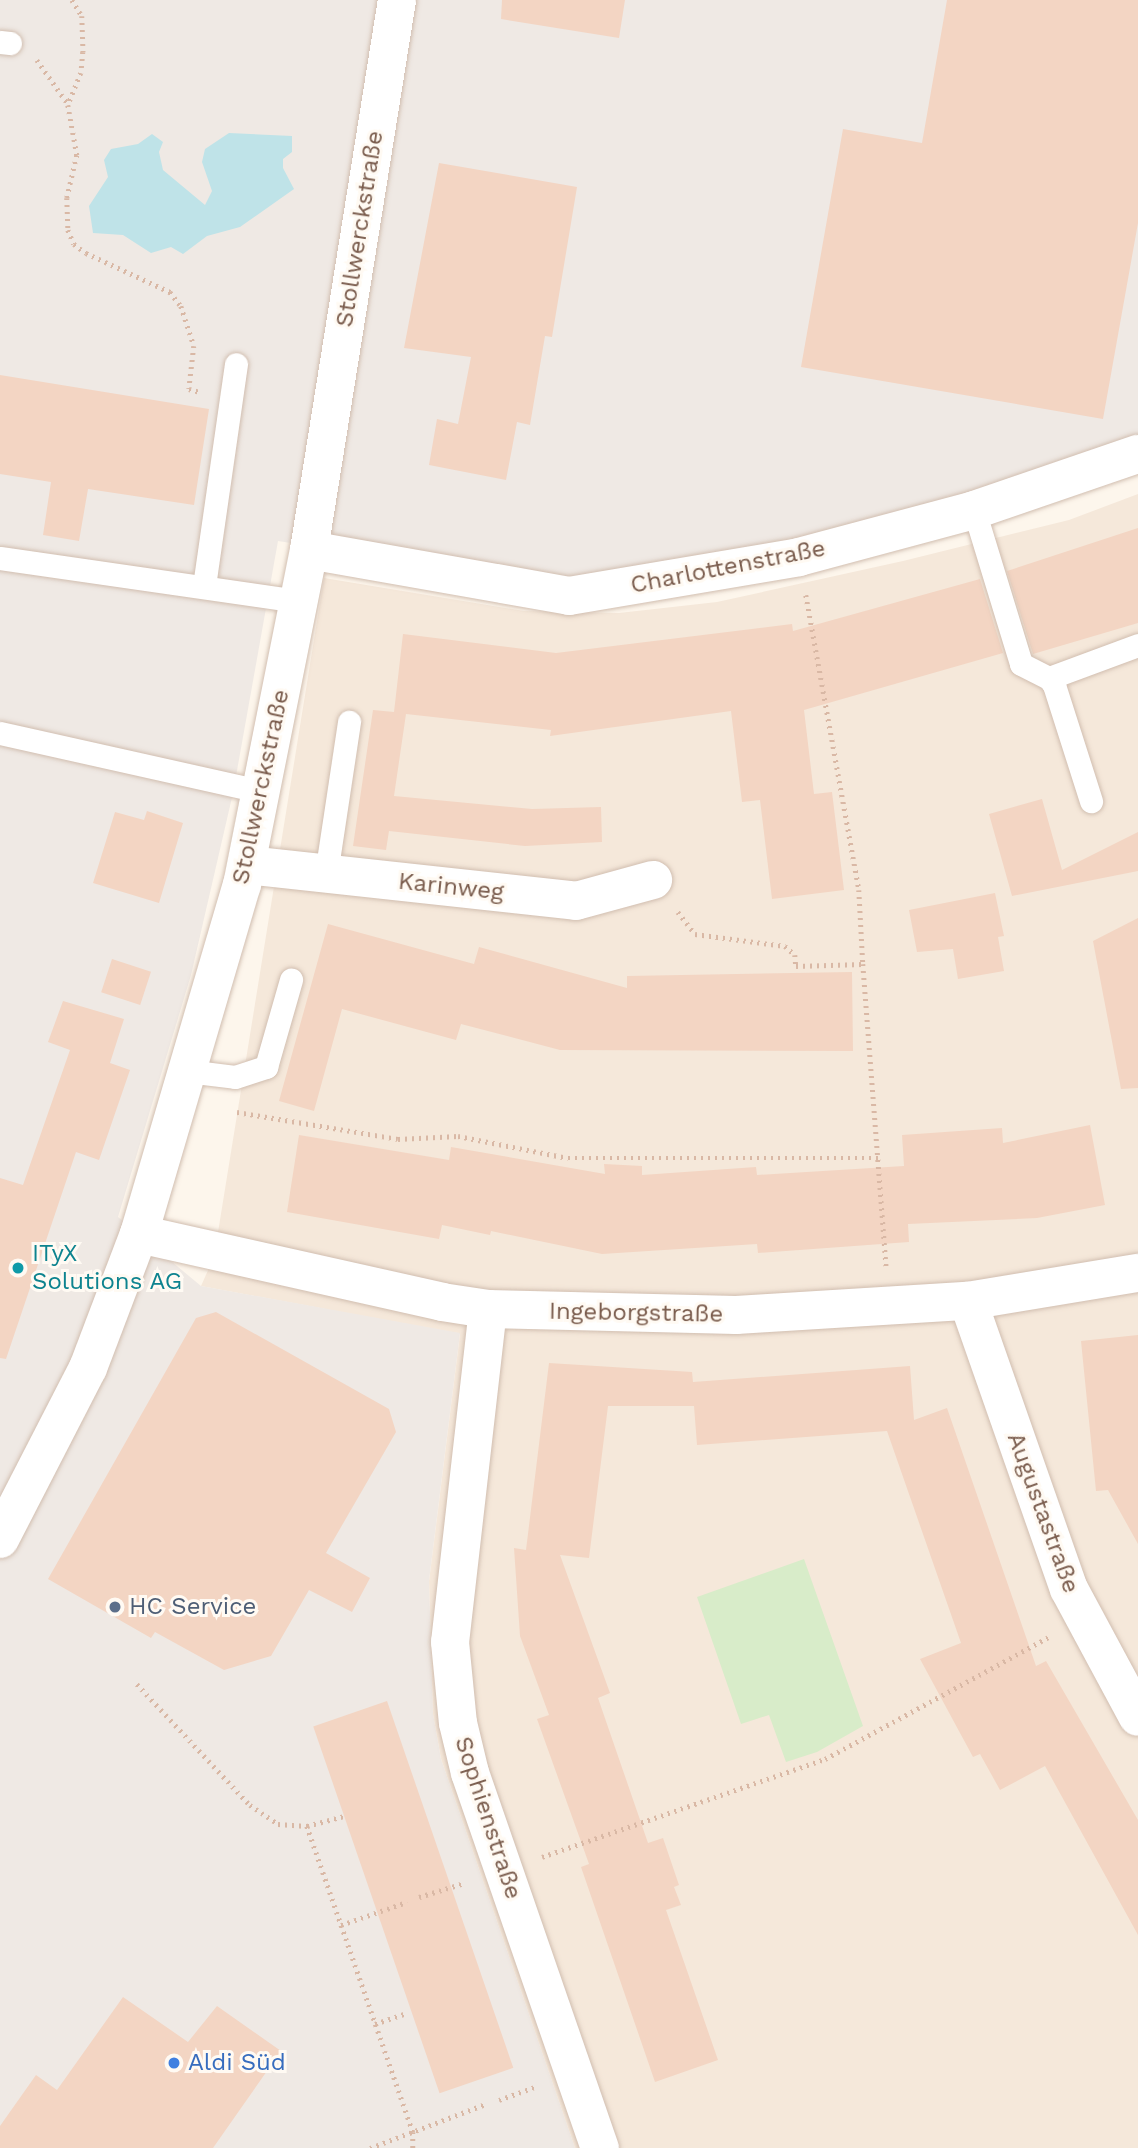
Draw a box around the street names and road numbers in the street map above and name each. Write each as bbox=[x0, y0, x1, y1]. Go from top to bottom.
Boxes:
street label: Stollwerckstraße bbox=[330, 129, 390, 329]
street label: Charlottenstraße bbox=[628, 534, 828, 600]
street label: Stollwerckstraße bbox=[226, 687, 296, 887]
street label: Karinweg bbox=[397, 867, 505, 907]
street label: Ingeborgstraße bbox=[549, 1297, 723, 1329]
street label: Augustastraße bbox=[1001, 1429, 1085, 1597]
street label: Sophienstraße bbox=[448, 1733, 528, 1903]

